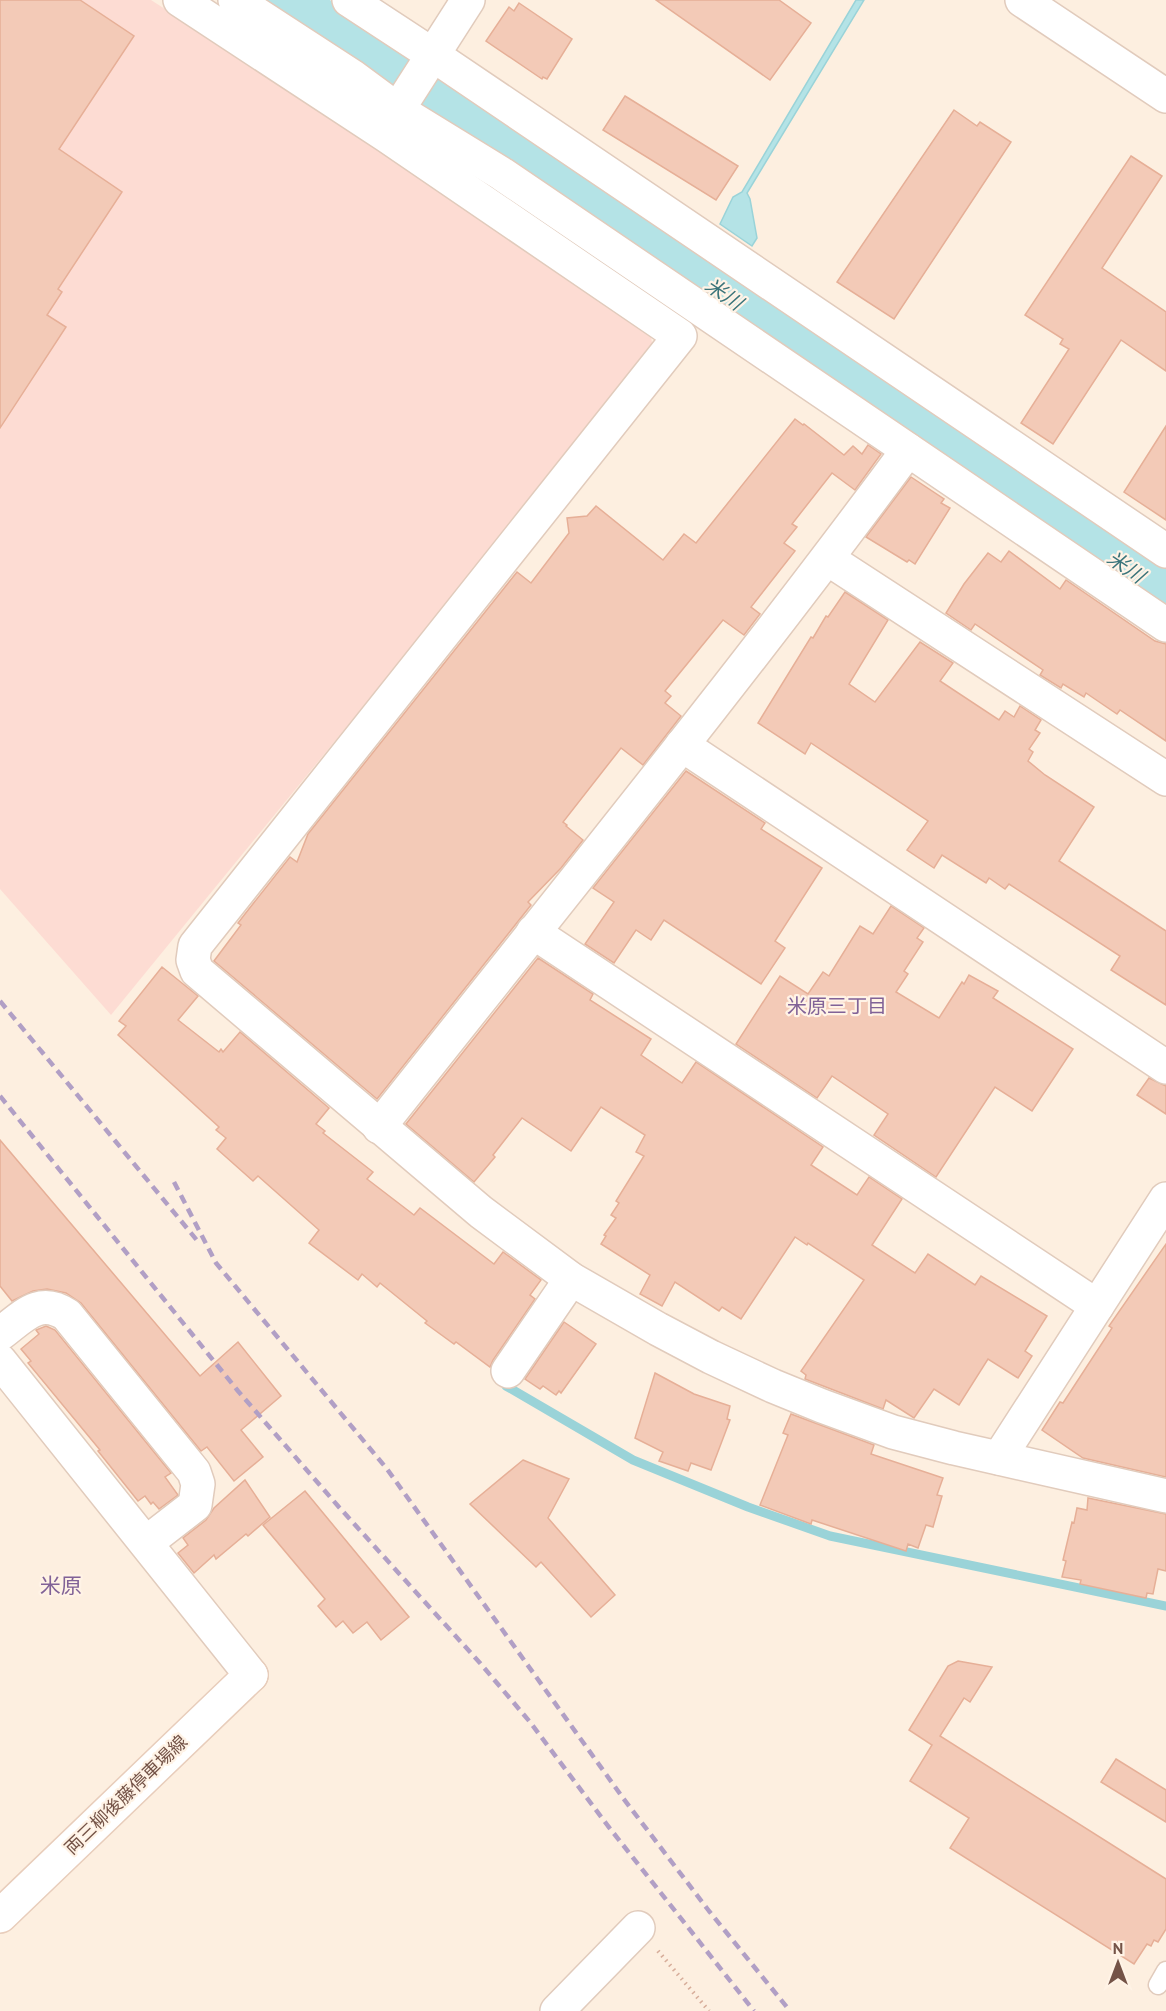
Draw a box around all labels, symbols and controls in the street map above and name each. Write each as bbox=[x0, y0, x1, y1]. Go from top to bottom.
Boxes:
water label: 米川 bbox=[700, 272, 750, 317]
water label: 米川 bbox=[1102, 545, 1152, 590]
district label: 米原三丁目 bbox=[787, 993, 887, 1019]
district label: 米原 bbox=[40, 1572, 82, 1599]
street label: 両三柳後藤停車場線 bbox=[59, 1730, 192, 1859]
north arrow bbox=[1088, 1933, 1148, 1993]
text: N bbox=[1113, 1938, 1123, 1958]

